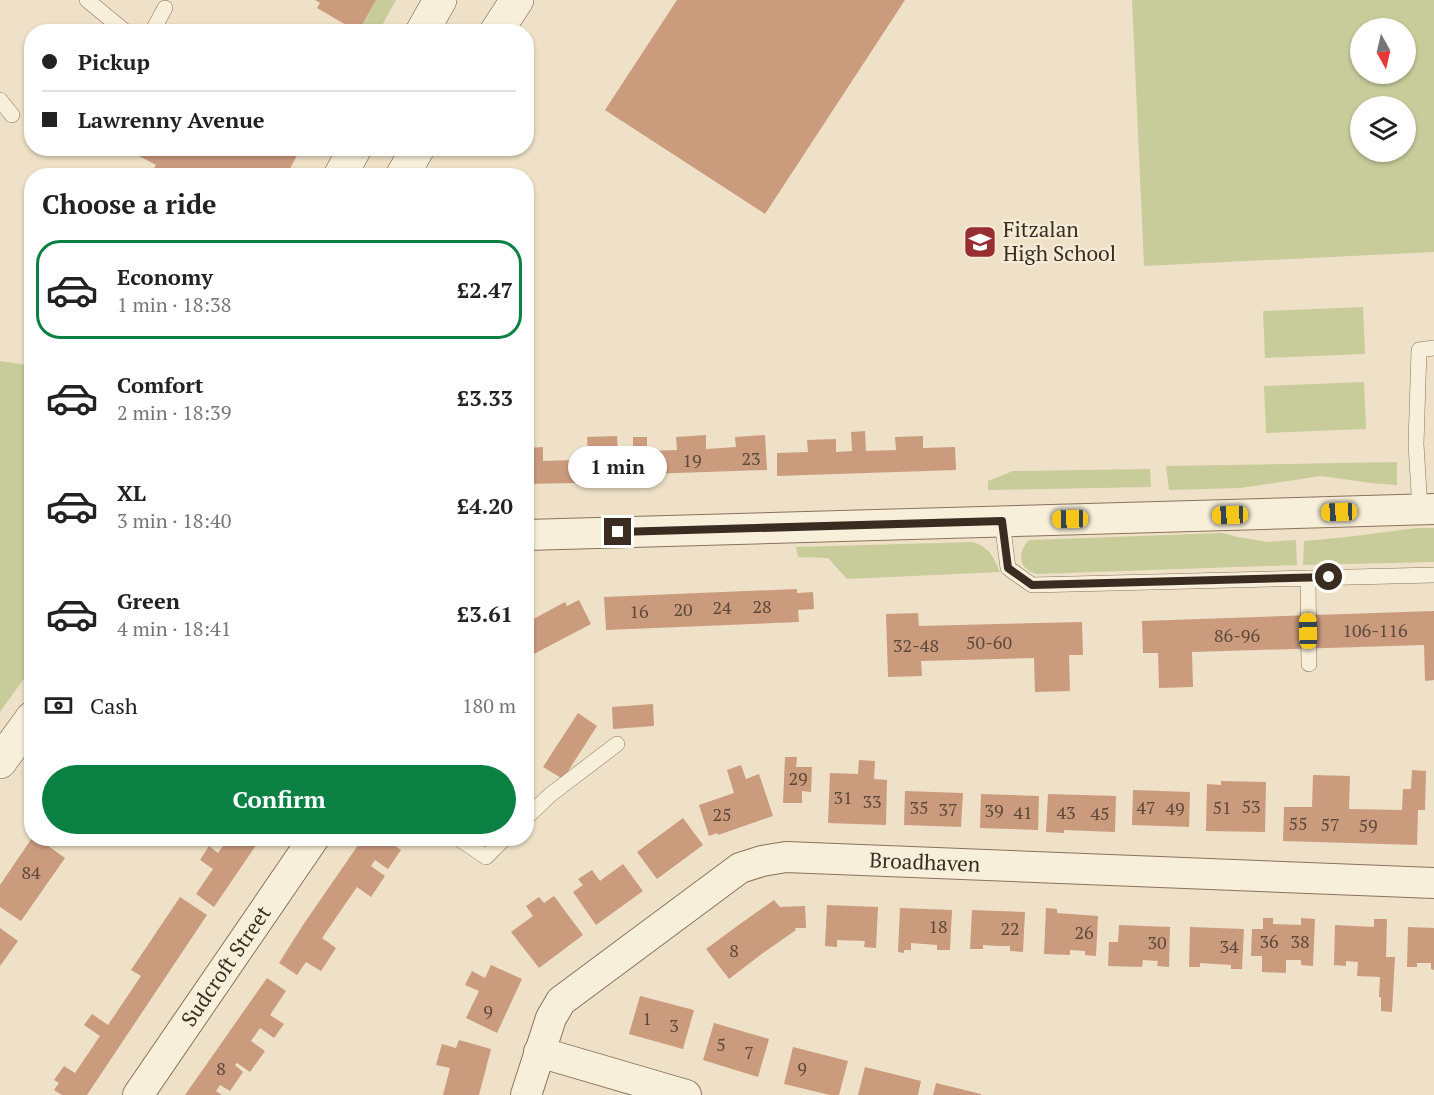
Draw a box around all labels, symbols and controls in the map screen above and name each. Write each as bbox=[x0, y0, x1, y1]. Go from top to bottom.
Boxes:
north arrow bbox=[1350, 18, 1416, 84]
map controls bbox=[1350, 18, 1416, 162]
text: Pickup bbox=[78, 47, 150, 76]
button: layers bbox=[1350, 96, 1416, 162]
text: Lawrenny Avenue bbox=[78, 105, 265, 134]
text: Choose a ride bbox=[42, 186, 217, 222]
place label: Fitzalan High School bbox=[1003, 215, 1116, 267]
school or university icon: Fitzalan High School bbox=[962, 224, 998, 260]
text: Economy bbox=[117, 262, 213, 291]
icon: car bbox=[45, 263, 99, 317]
text: £2.47 bbox=[457, 275, 513, 304]
text: 1 min · 18:38 bbox=[117, 291, 231, 318]
text: Comfort bbox=[117, 370, 203, 399]
icon: car bbox=[45, 371, 99, 425]
text: £3.33 bbox=[457, 383, 513, 412]
text: 2 min · 18:39 bbox=[117, 399, 231, 426]
callout: 1 min bbox=[568, 445, 668, 487]
house number: 23 bbox=[741, 446, 761, 470]
house number: 19 bbox=[682, 448, 702, 472]
text: 1 min bbox=[590, 453, 645, 480]
text: XL bbox=[117, 478, 146, 507]
icon: car bbox=[45, 479, 99, 533]
text: £4.20 bbox=[457, 491, 513, 520]
car bbox=[1321, 502, 1357, 522]
car bbox=[1212, 505, 1248, 525]
text: 3 min · 18:40 bbox=[117, 507, 231, 534]
car bbox=[1052, 510, 1088, 528]
route end bbox=[604, 518, 631, 545]
route start bbox=[1315, 563, 1342, 590]
text: Green bbox=[117, 586, 180, 615]
icon: car bbox=[45, 587, 99, 641]
house number: 28 bbox=[752, 594, 772, 618]
house number: 24 bbox=[712, 595, 732, 619]
house number: 20 bbox=[673, 597, 693, 621]
text: £3.61 bbox=[457, 599, 513, 628]
house number: 16 bbox=[629, 599, 649, 623]
car bbox=[1299, 613, 1317, 649]
text: 4 min · 18:41 bbox=[117, 615, 231, 642]
house number: 106-116 bbox=[1342, 618, 1408, 642]
house number: 86-96 bbox=[1214, 623, 1260, 647]
house number: 50-60 bbox=[966, 630, 1012, 654]
house number: 32-48 bbox=[893, 633, 939, 657]
icon: cash bbox=[42, 689, 75, 722]
text: Cash bbox=[90, 691, 138, 720]
text: 180 m bbox=[462, 692, 516, 719]
button: Confirm bbox=[42, 765, 516, 834]
house number: 29 bbox=[788, 766, 808, 790]
house number: 31 bbox=[833, 785, 853, 809]
house number: 33 bbox=[862, 789, 882, 813]
house number: 53 bbox=[1241, 794, 1261, 818]
house number: 35 bbox=[909, 795, 929, 819]
house number: 47 bbox=[1136, 795, 1156, 819]
house number: 51 bbox=[1212, 795, 1232, 819]
house number: 49 bbox=[1165, 796, 1185, 820]
house number: 37 bbox=[938, 797, 958, 821]
house number: 39 bbox=[984, 798, 1004, 822]
house number: 41 bbox=[1013, 800, 1033, 824]
house number: 43 bbox=[1056, 800, 1076, 824]
house number: 45 bbox=[1090, 801, 1110, 825]
house number: 25 bbox=[712, 802, 732, 826]
house number: 55 bbox=[1288, 811, 1308, 835]
house number: 57 bbox=[1320, 812, 1340, 836]
house number: 59 bbox=[1358, 813, 1378, 837]
street label: Broadhaven bbox=[869, 845, 981, 878]
house number: 84 bbox=[21, 860, 41, 884]
street label: Sudcroft Street bbox=[174, 900, 277, 1032]
house number: 18 bbox=[928, 914, 948, 938]
house number: 22 bbox=[1000, 916, 1020, 940]
house number: 26 bbox=[1074, 920, 1094, 944]
house number: 36 bbox=[1259, 929, 1279, 953]
house number: 38 bbox=[1290, 929, 1310, 953]
house number: 30 bbox=[1147, 930, 1167, 954]
house number: 34 bbox=[1219, 934, 1239, 958]
house number: 8 bbox=[729, 938, 739, 962]
house number: 9 bbox=[483, 999, 493, 1023]
house number: 1 bbox=[642, 1006, 652, 1030]
house number: 3 bbox=[669, 1013, 679, 1037]
house number: 5 bbox=[716, 1032, 726, 1056]
house number: 7 bbox=[744, 1040, 754, 1064]
house number: 8 bbox=[216, 1056, 226, 1080]
house number: 9 bbox=[797, 1056, 807, 1080]

